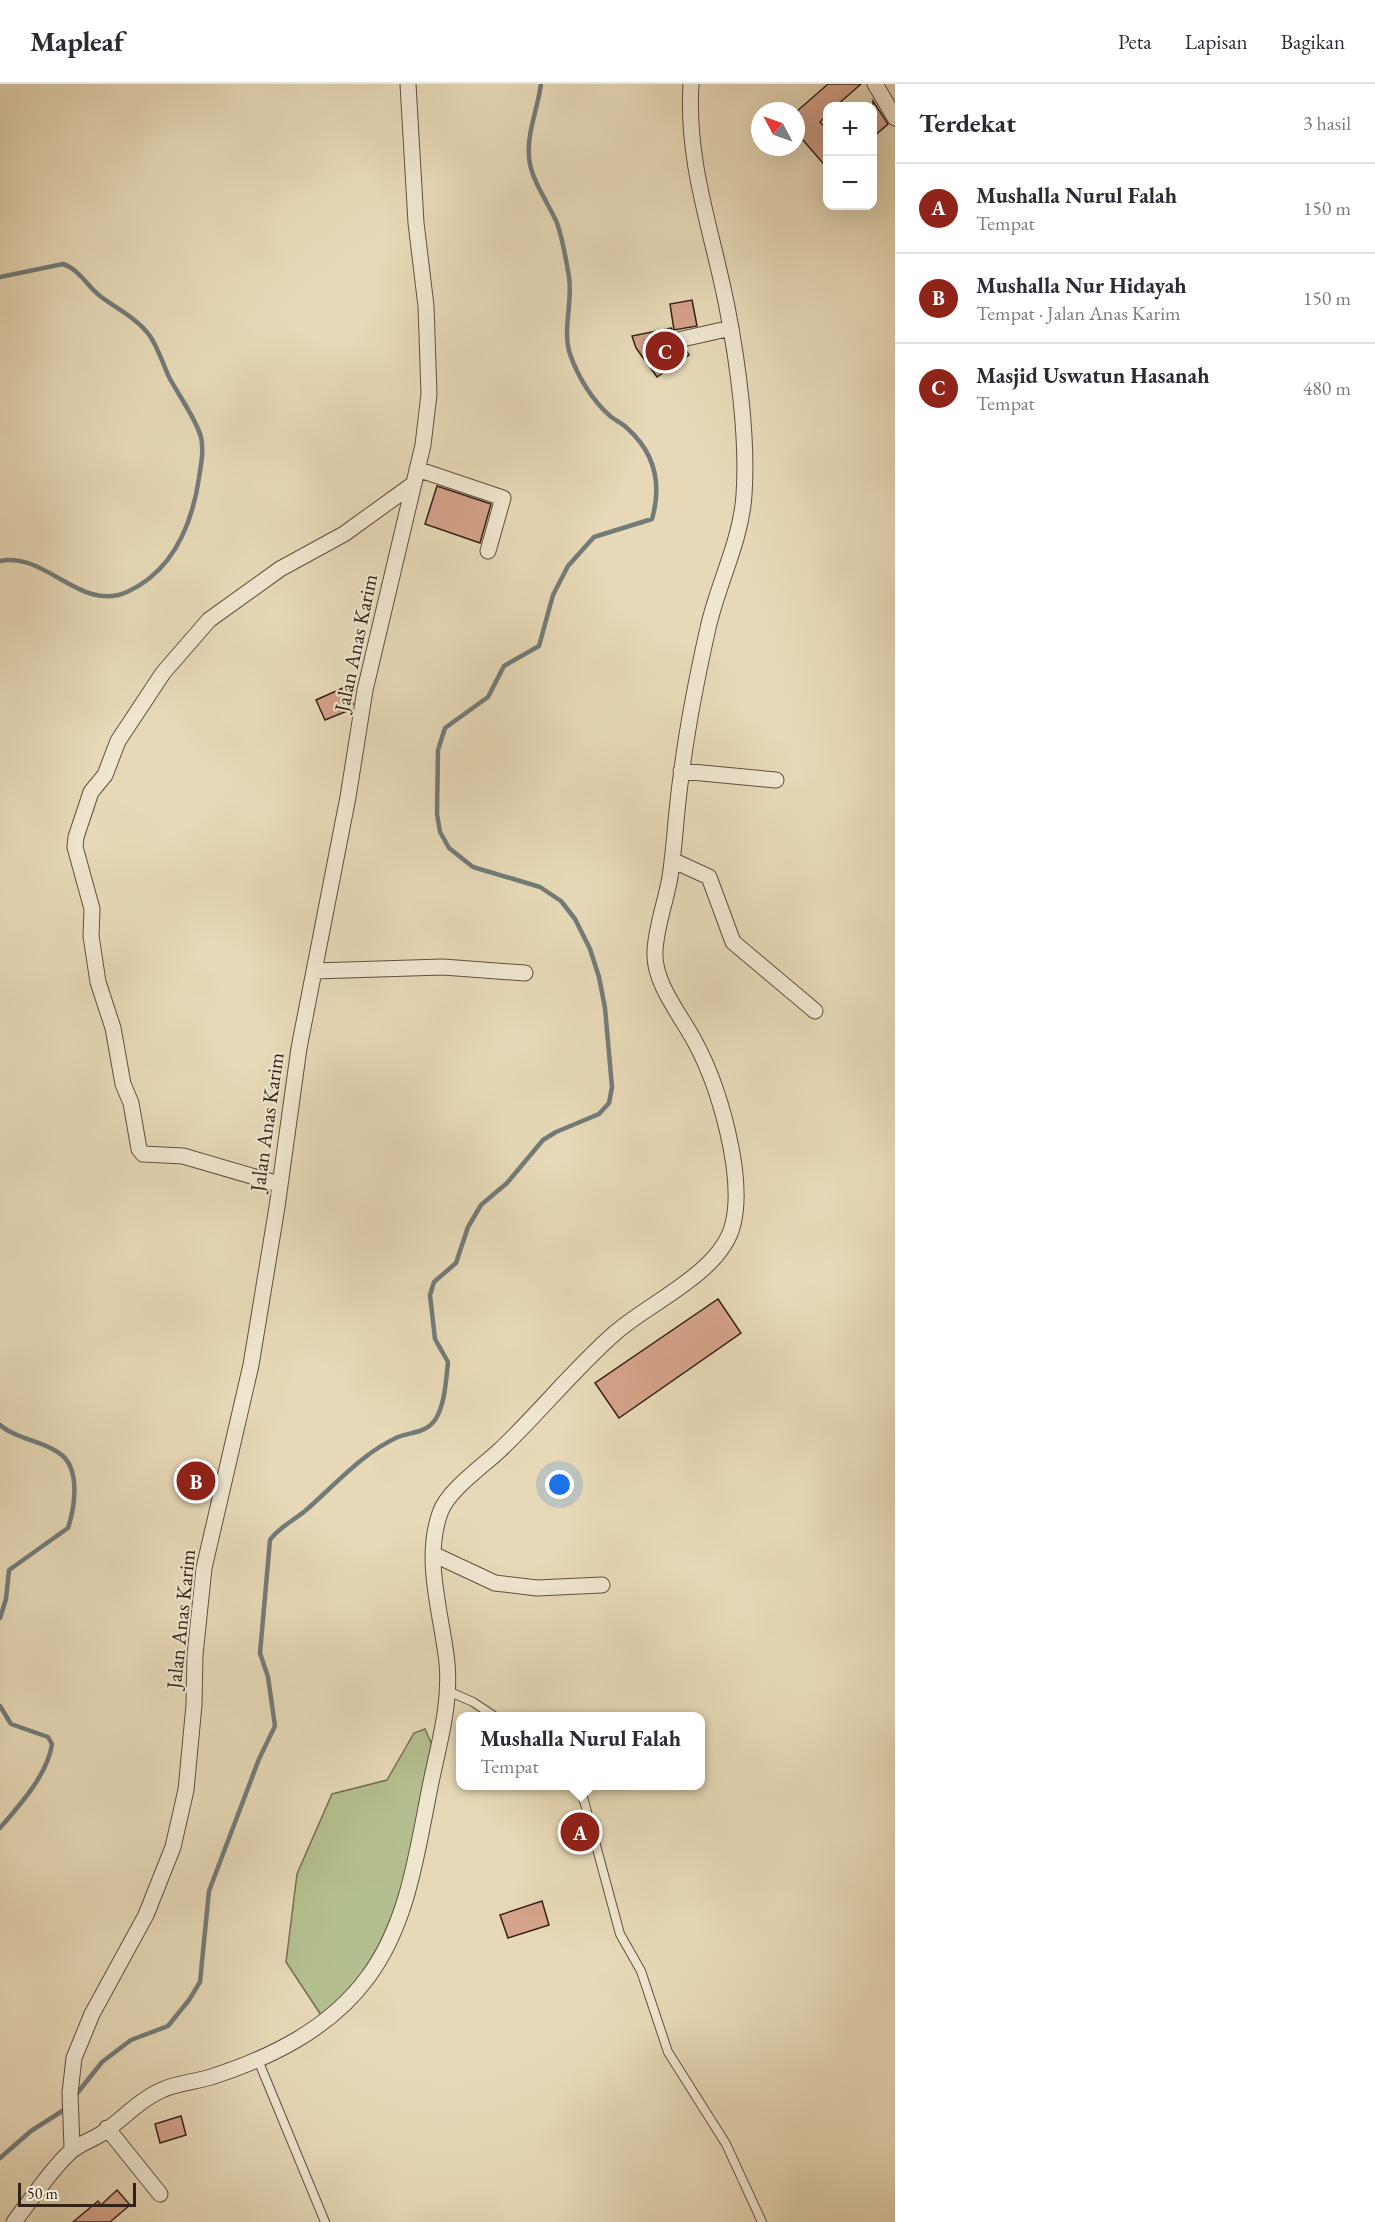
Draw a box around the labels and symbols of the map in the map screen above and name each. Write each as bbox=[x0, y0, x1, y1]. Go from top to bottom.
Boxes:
north arrow bbox=[751, 102, 805, 156]
pin: C bbox=[646, 328, 684, 374]
street label: Jalan Anas Karim bbox=[327, 571, 383, 716]
street label: Jalan Anas Karim bbox=[243, 1051, 290, 1195]
pin: B bbox=[176, 1458, 216, 1504]
your location bbox=[545, 1470, 574, 1499]
street label: Jalan Anas Karim bbox=[160, 1548, 201, 1692]
pin: A bbox=[560, 1810, 600, 1854]
scale bar bbox=[18, 2180, 136, 2208]

